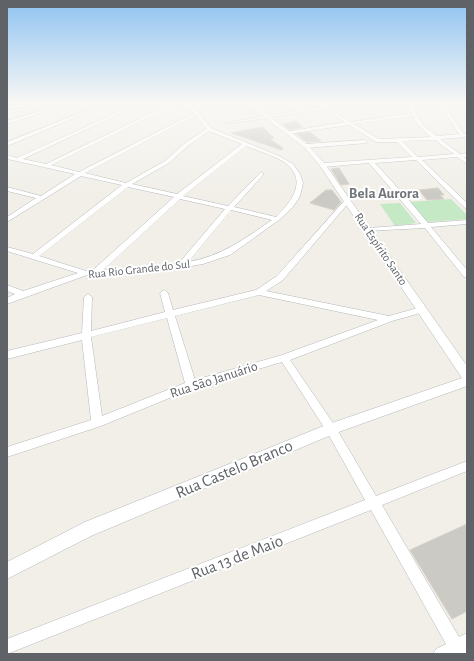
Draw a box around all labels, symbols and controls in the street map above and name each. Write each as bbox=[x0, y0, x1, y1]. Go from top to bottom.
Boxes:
district label: Bela Aurora bbox=[349, 186, 419, 201]
street label: Rua Espírito Santo bbox=[352, 211, 410, 287]
street label: Rua Rio Grande do Sul bbox=[87, 258, 191, 280]
street label: Rua São Januário bbox=[168, 359, 260, 401]
street label: Rua Castelo Branco bbox=[173, 437, 295, 501]
street label: Rua 13 de Maio bbox=[189, 532, 285, 582]

